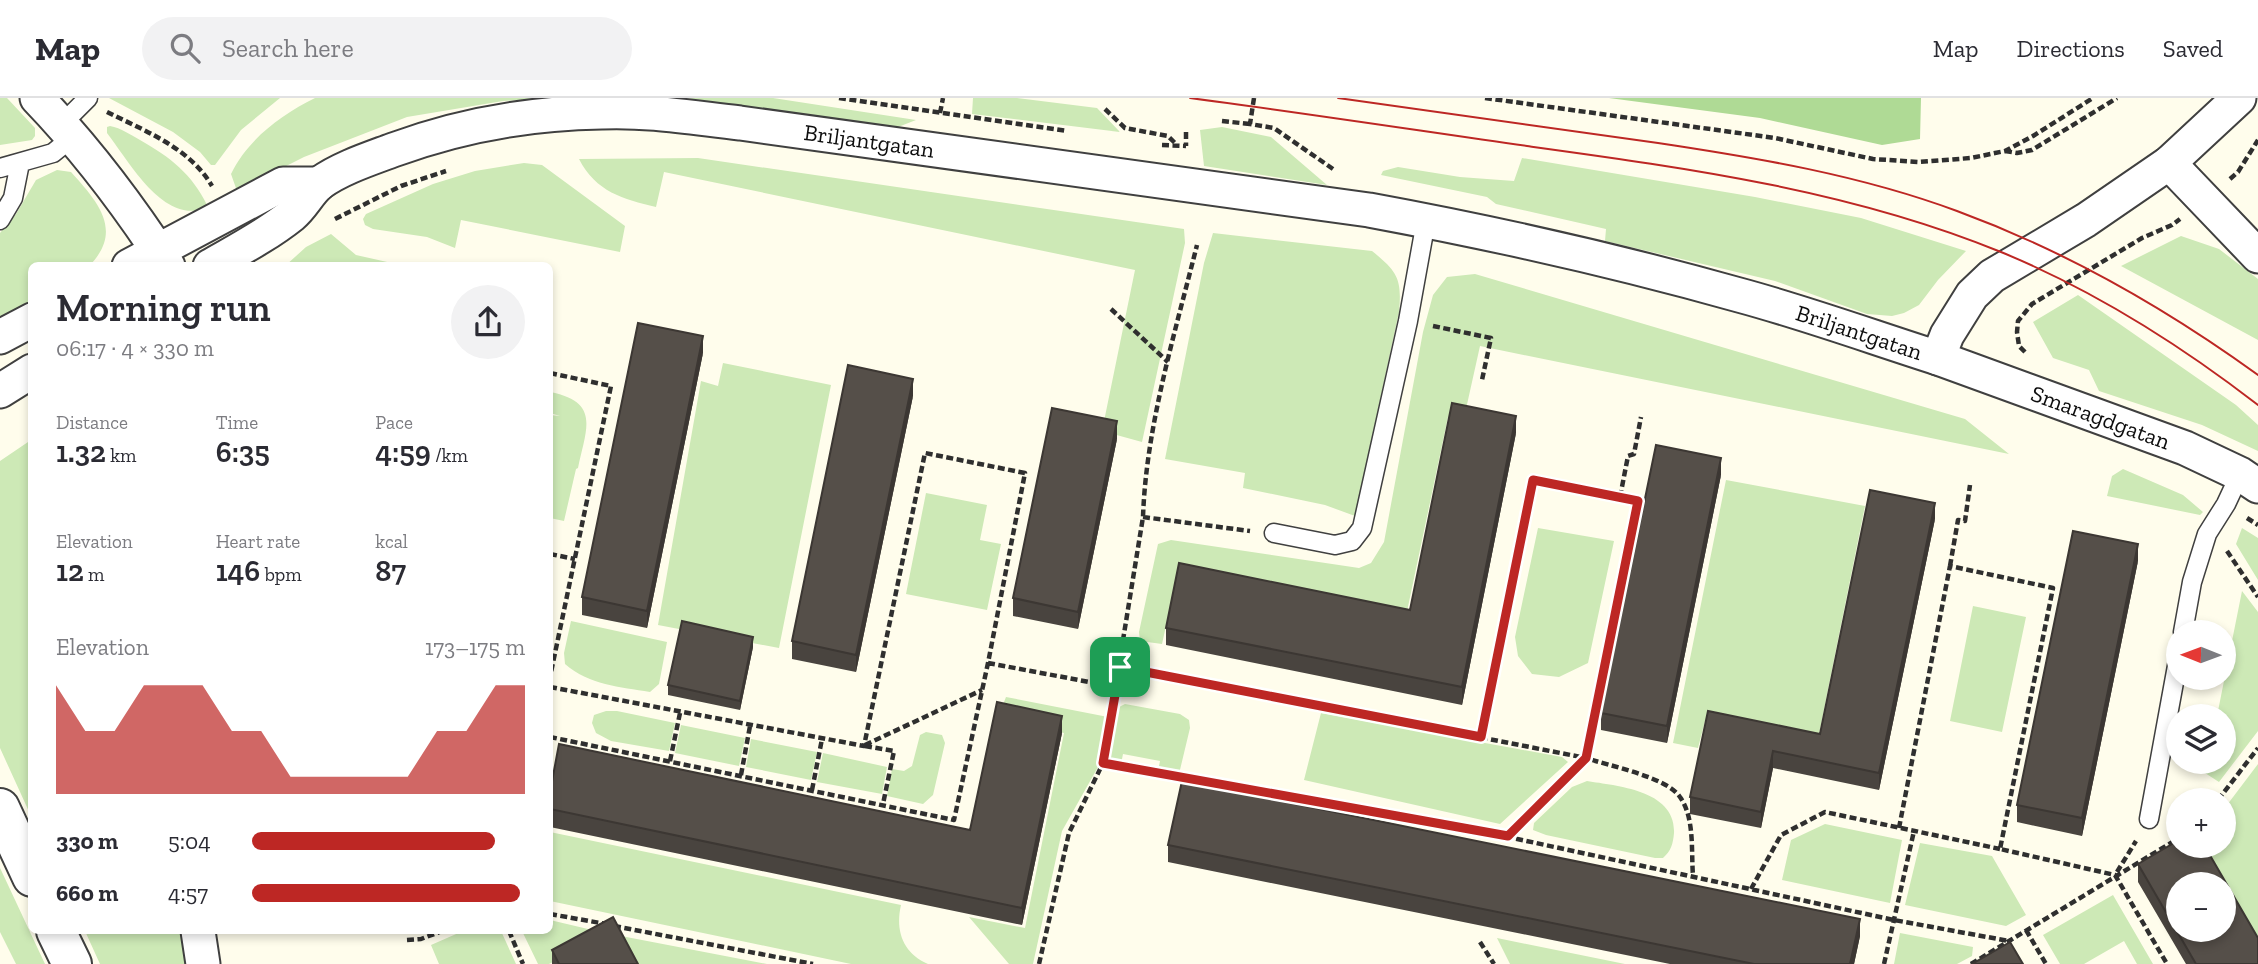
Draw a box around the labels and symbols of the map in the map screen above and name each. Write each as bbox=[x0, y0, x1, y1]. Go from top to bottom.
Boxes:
street label: Briljantgatan bbox=[802, 118, 936, 164]
street label: Briljantgatan bbox=[1792, 298, 1926, 366]
street label: Smaragdgatan bbox=[2027, 379, 2174, 455]
north arrow bbox=[2166, 620, 2236, 690]
pin bbox=[1090, 637, 1150, 697]

